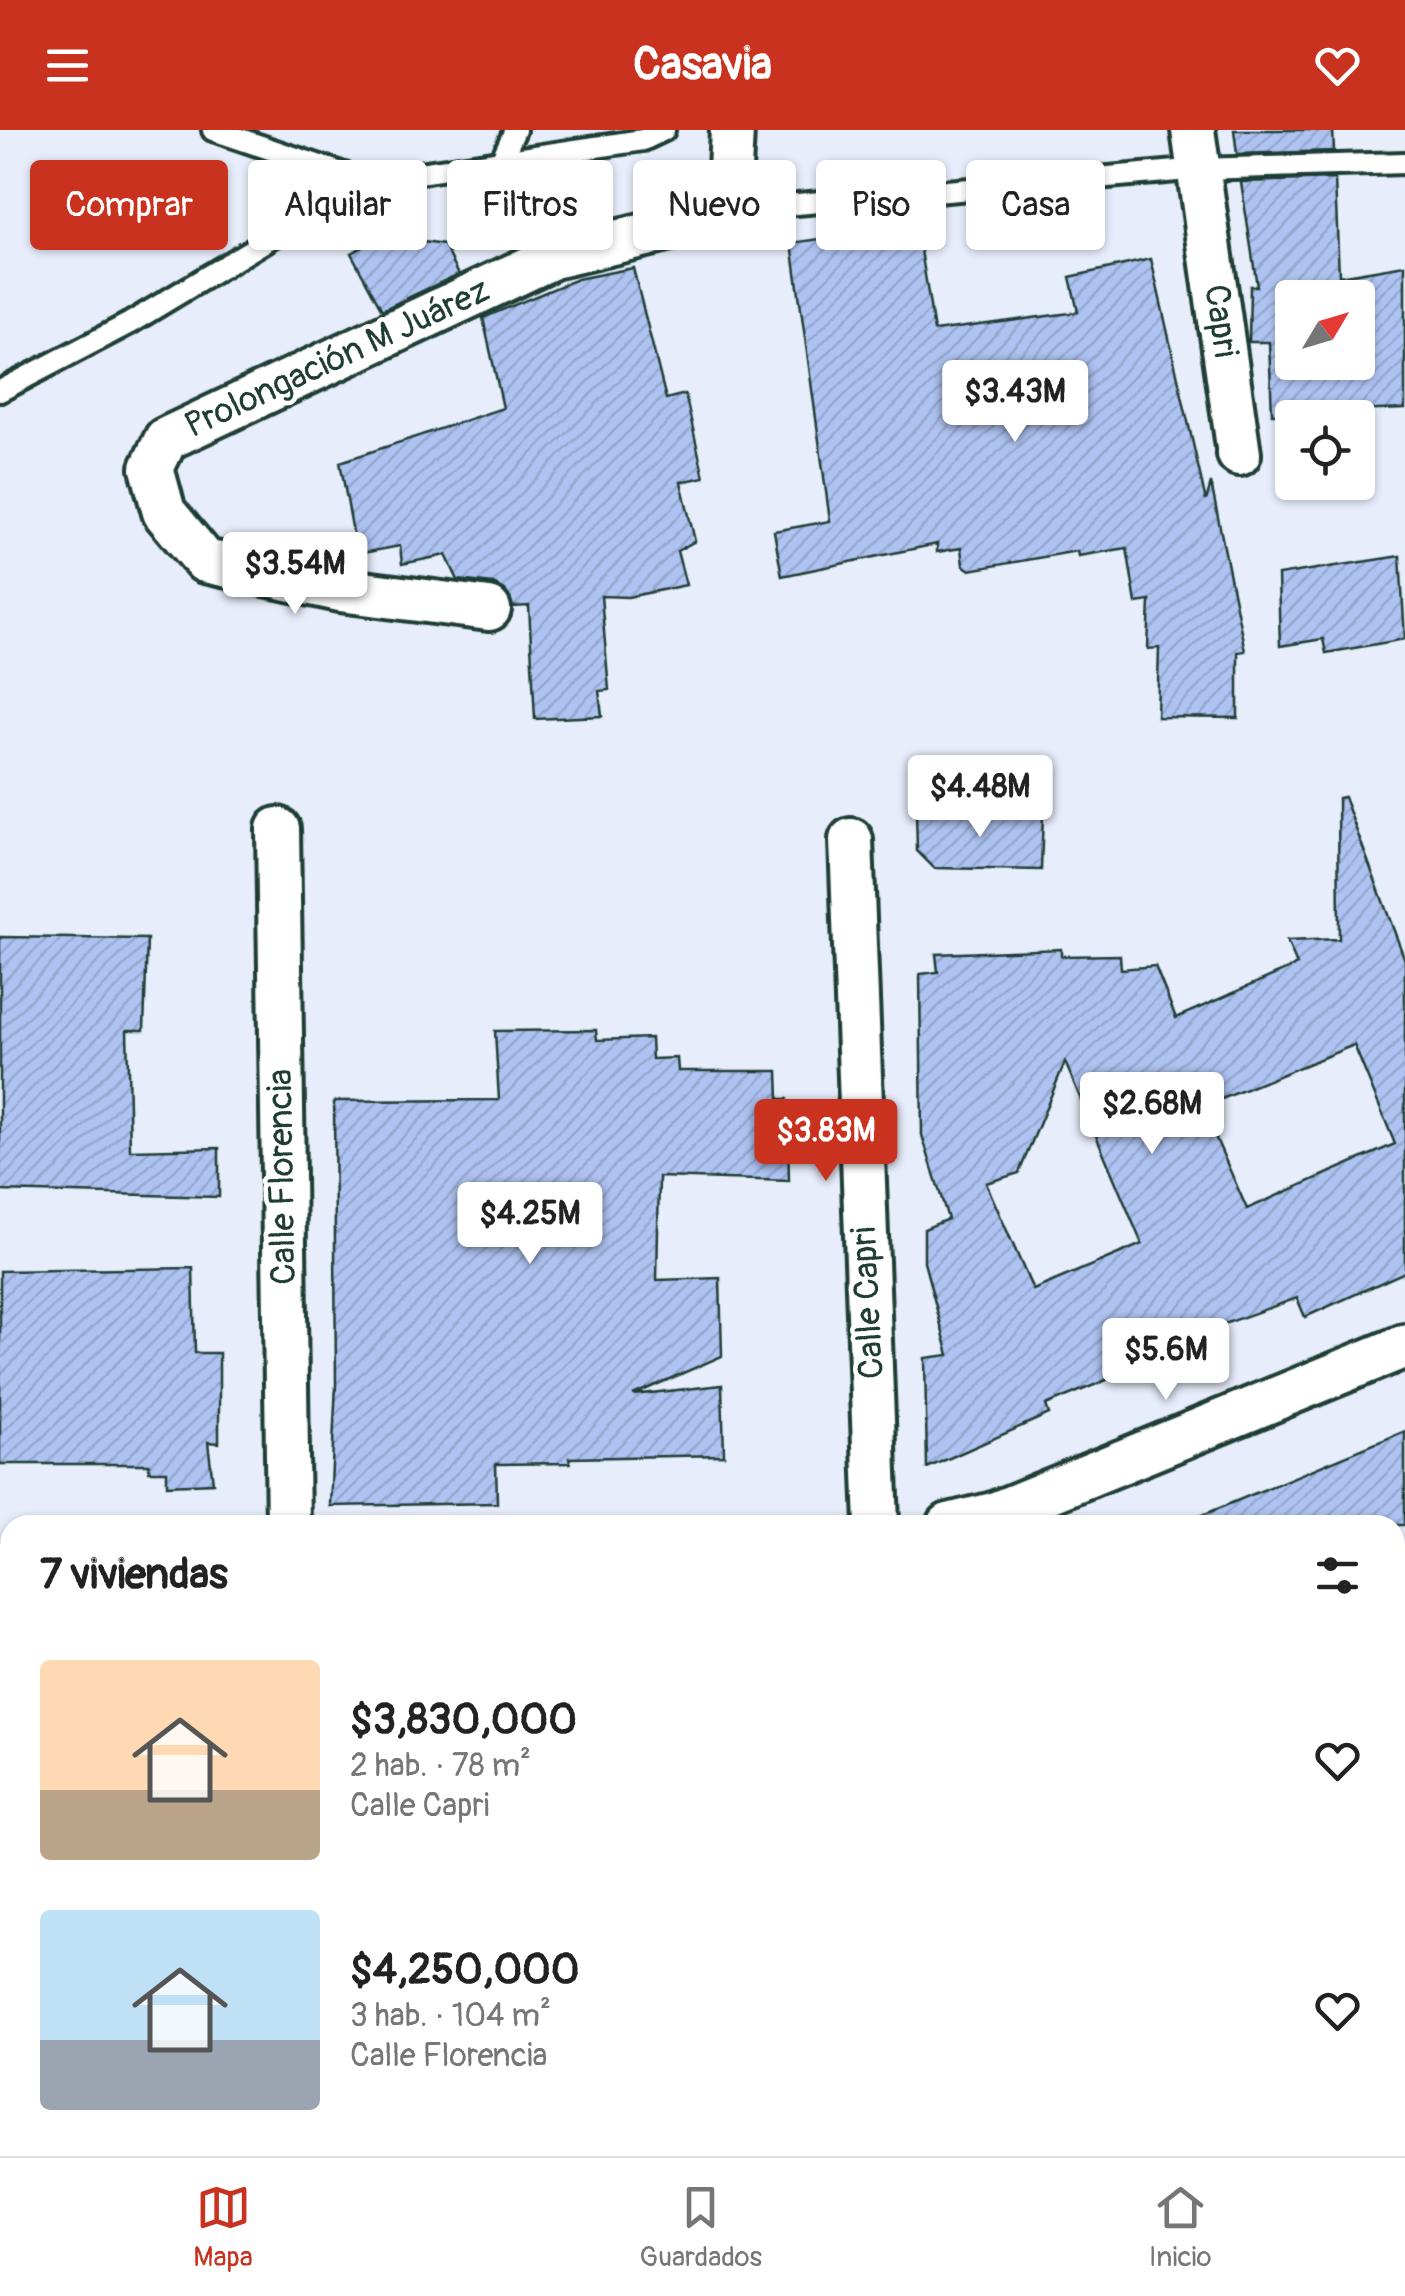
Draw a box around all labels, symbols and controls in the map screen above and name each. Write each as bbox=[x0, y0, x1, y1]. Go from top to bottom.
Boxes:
text: Casavia bbox=[633, 37, 772, 93]
icon: menu bbox=[40, 38, 95, 93]
icon: heart bbox=[1310, 38, 1365, 93]
chip: Comprar bbox=[30, 160, 228, 250]
chip: Alquilar bbox=[248, 160, 427, 250]
chip: Filtros bbox=[447, 160, 613, 250]
chip: Nuevo bbox=[633, 160, 796, 250]
chip: Piso bbox=[816, 160, 946, 250]
chip: Casa bbox=[966, 160, 1105, 250]
street label: Prolongación M Juárez bbox=[178, 268, 496, 448]
north arrow bbox=[1275, 280, 1375, 380]
map controls bbox=[1275, 280, 1375, 500]
street label: Capri bbox=[1194, 282, 1248, 360]
pin: $3.43M bbox=[934, 360, 1096, 445]
text: $3.43M bbox=[964, 372, 1066, 412]
button: locate bbox=[1275, 400, 1375, 500]
pin: $3.54M bbox=[214, 532, 376, 617]
text: $3.54M bbox=[244, 544, 346, 584]
pin: $4.48M bbox=[899, 755, 1061, 840]
text: $4.48M bbox=[930, 767, 1030, 807]
street label: Calle Florencia bbox=[258, 1069, 306, 1285]
pin: $2.68M bbox=[1071, 1072, 1233, 1157]
text: $2.68M bbox=[1102, 1084, 1202, 1124]
pin: $3.83M bbox=[745, 1099, 907, 1184]
text: $3.83M bbox=[776, 1111, 876, 1151]
pin: $4.25M bbox=[449, 1182, 611, 1267]
text: $4.25M bbox=[479, 1194, 581, 1234]
street label: Calle Capri bbox=[842, 1226, 894, 1380]
pin: $5.6M bbox=[1096, 1318, 1236, 1403]
text: $5.6M bbox=[1124, 1330, 1208, 1370]
icon: filters bbox=[1310, 1548, 1365, 1603]
text: 7 viviendas bbox=[40, 1549, 228, 1601]
text: $3,830,000 bbox=[350, 1694, 577, 1746]
icon: home bbox=[120, 1700, 240, 1820]
icon: heart bbox=[1310, 1733, 1365, 1788]
text: 2 hab. · 78 m² bbox=[350, 1746, 531, 1786]
text: Calle Capri bbox=[350, 1786, 489, 1826]
text: $4,250,000 bbox=[350, 1944, 579, 1996]
icon: home bbox=[120, 1950, 240, 2070]
icon: heart bbox=[1310, 1983, 1365, 2038]
text: 3 hab. · 104 m² bbox=[350, 1996, 551, 2036]
text: Calle Florencia bbox=[350, 2036, 548, 2076]
tab: Mapa bbox=[193, 2180, 253, 2275]
tab: Guardados bbox=[639, 2180, 762, 2275]
tab: Inicio bbox=[1149, 2180, 1212, 2275]

